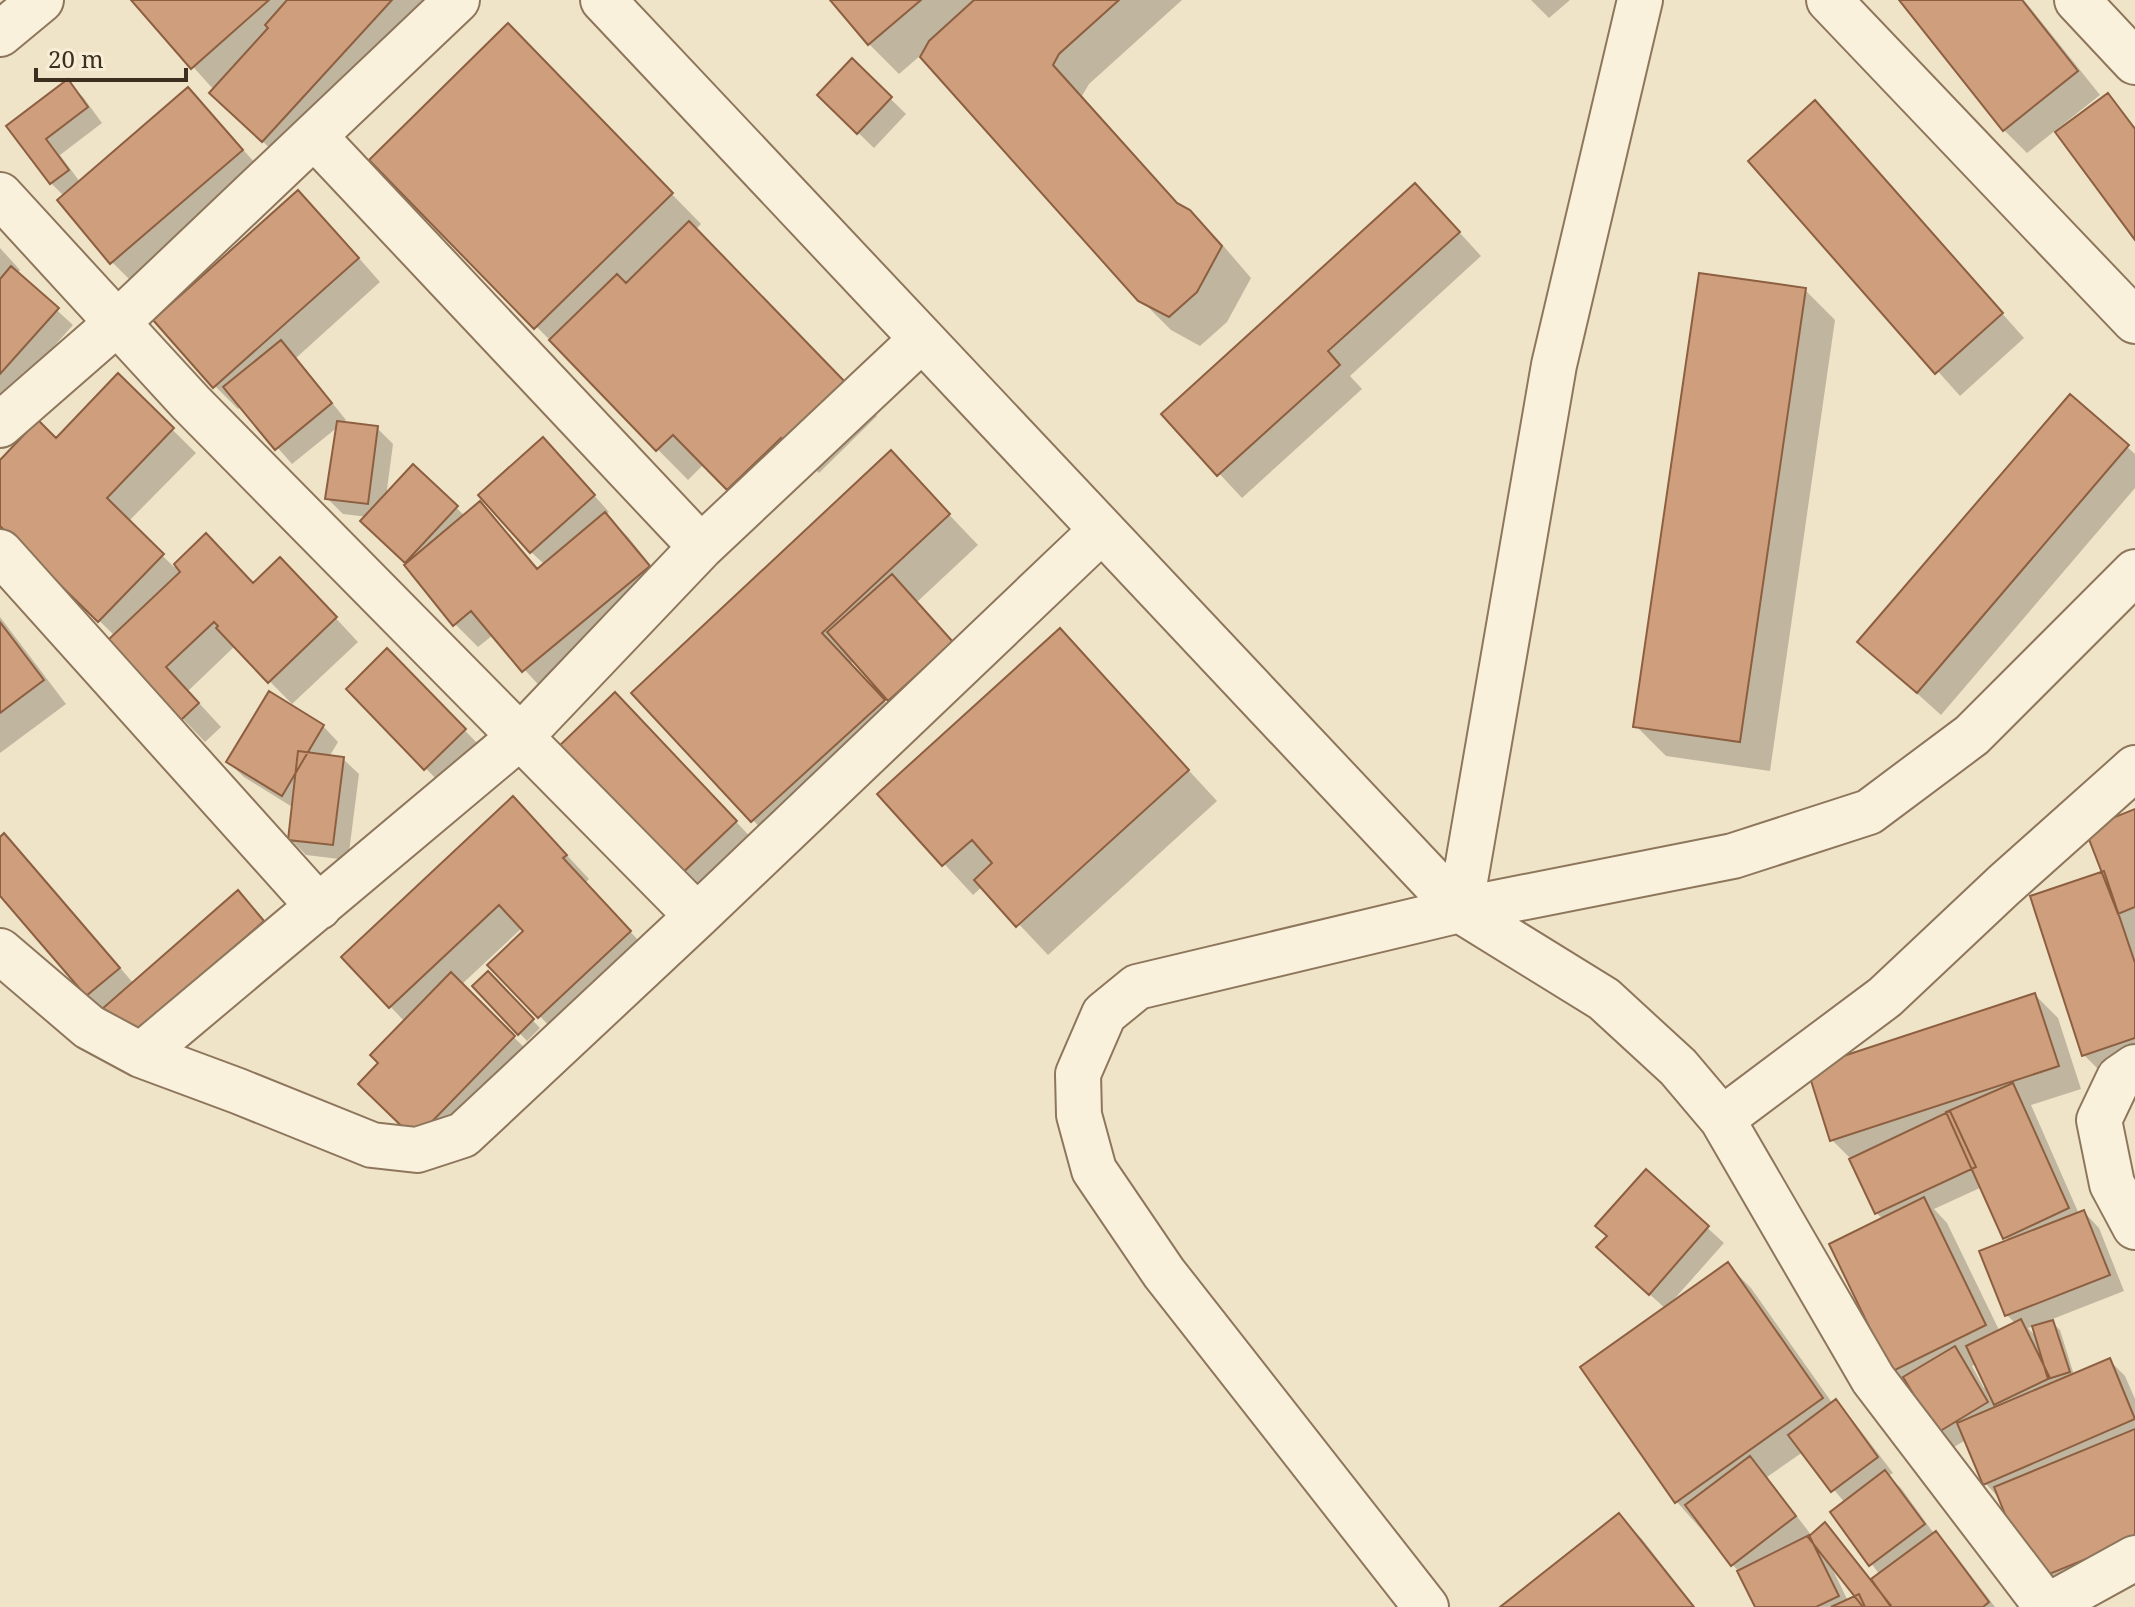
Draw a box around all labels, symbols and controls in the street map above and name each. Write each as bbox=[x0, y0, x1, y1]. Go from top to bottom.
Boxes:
scale bar bbox=[36, 32, 186, 82]
text: 20 m bbox=[48, 42, 104, 75]

